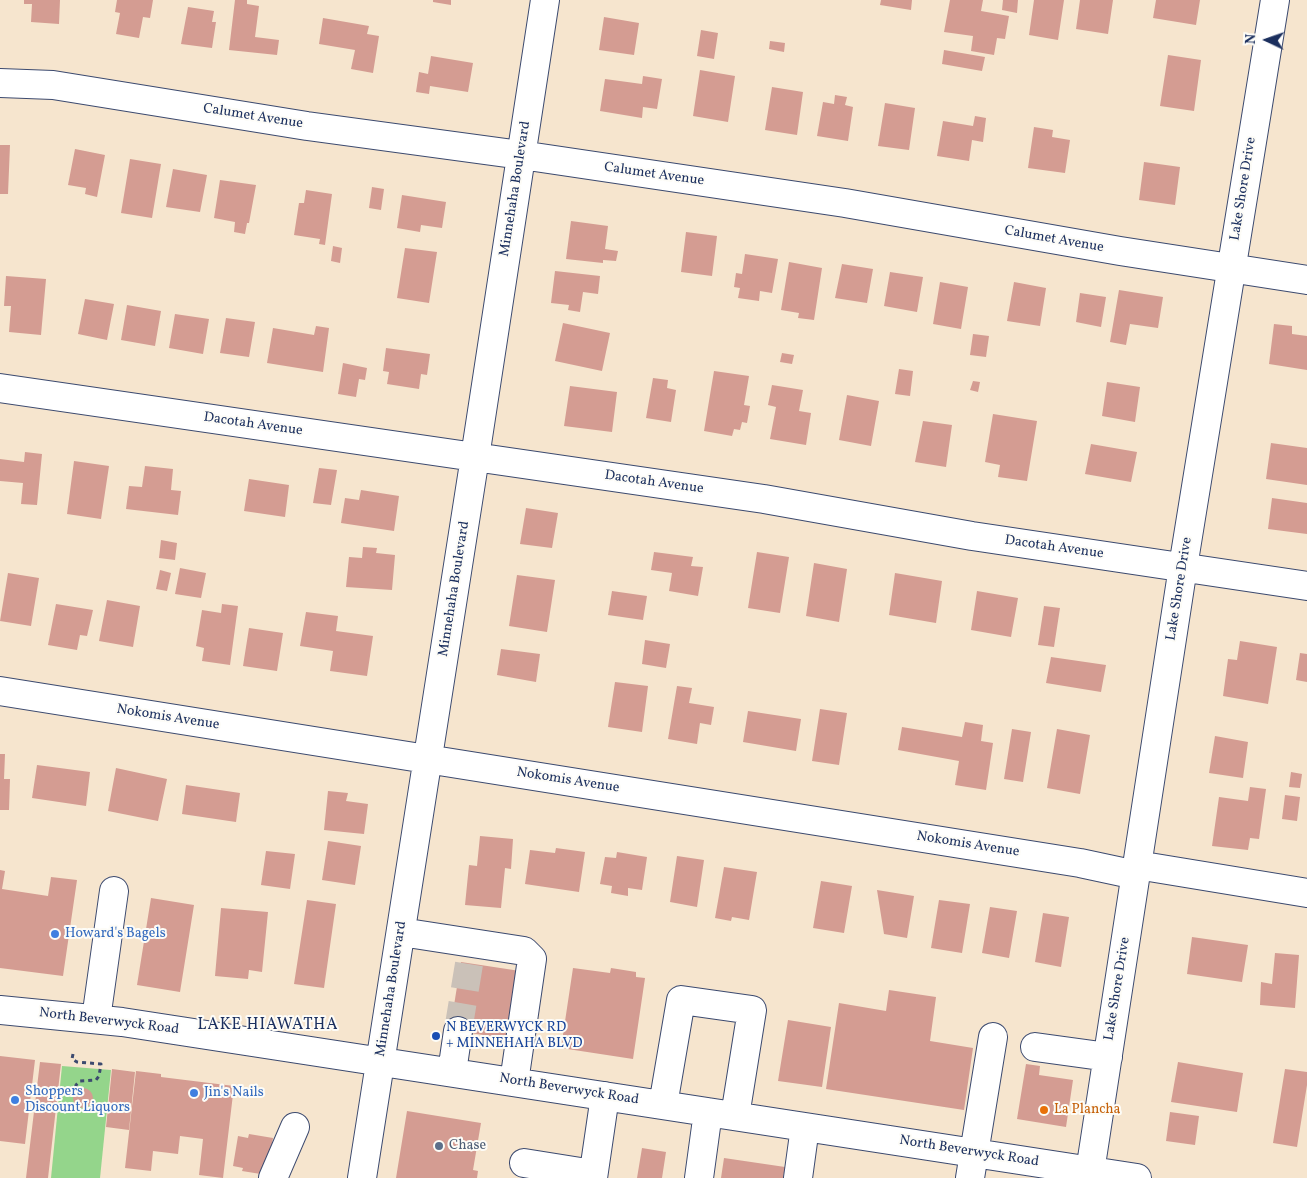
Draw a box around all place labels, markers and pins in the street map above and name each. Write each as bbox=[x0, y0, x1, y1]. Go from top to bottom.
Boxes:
place label: Howard's Bagels bbox=[65, 926, 166, 942]
marker: Howard's Bagels bbox=[49, 928, 61, 940]
place label: N BEVERWYCK RD + MINNEHAHA BLVD bbox=[446, 1020, 582, 1052]
marker: N BEVERWYCK RD + MINNEHAHA BLVD bbox=[430, 1030, 442, 1042]
place label: Shoppers Discount Liquors bbox=[25, 1084, 130, 1116]
place label: Jin's Nails bbox=[204, 1085, 264, 1101]
marker: Jin's Nails bbox=[188, 1087, 200, 1099]
marker: Shoppers Discount Liquors bbox=[9, 1094, 21, 1106]
place label: La Plancha bbox=[1054, 1102, 1120, 1118]
marker: La Plancha bbox=[1038, 1104, 1050, 1116]
place label: Chase bbox=[449, 1138, 486, 1154]
marker: Chase bbox=[433, 1140, 445, 1152]

